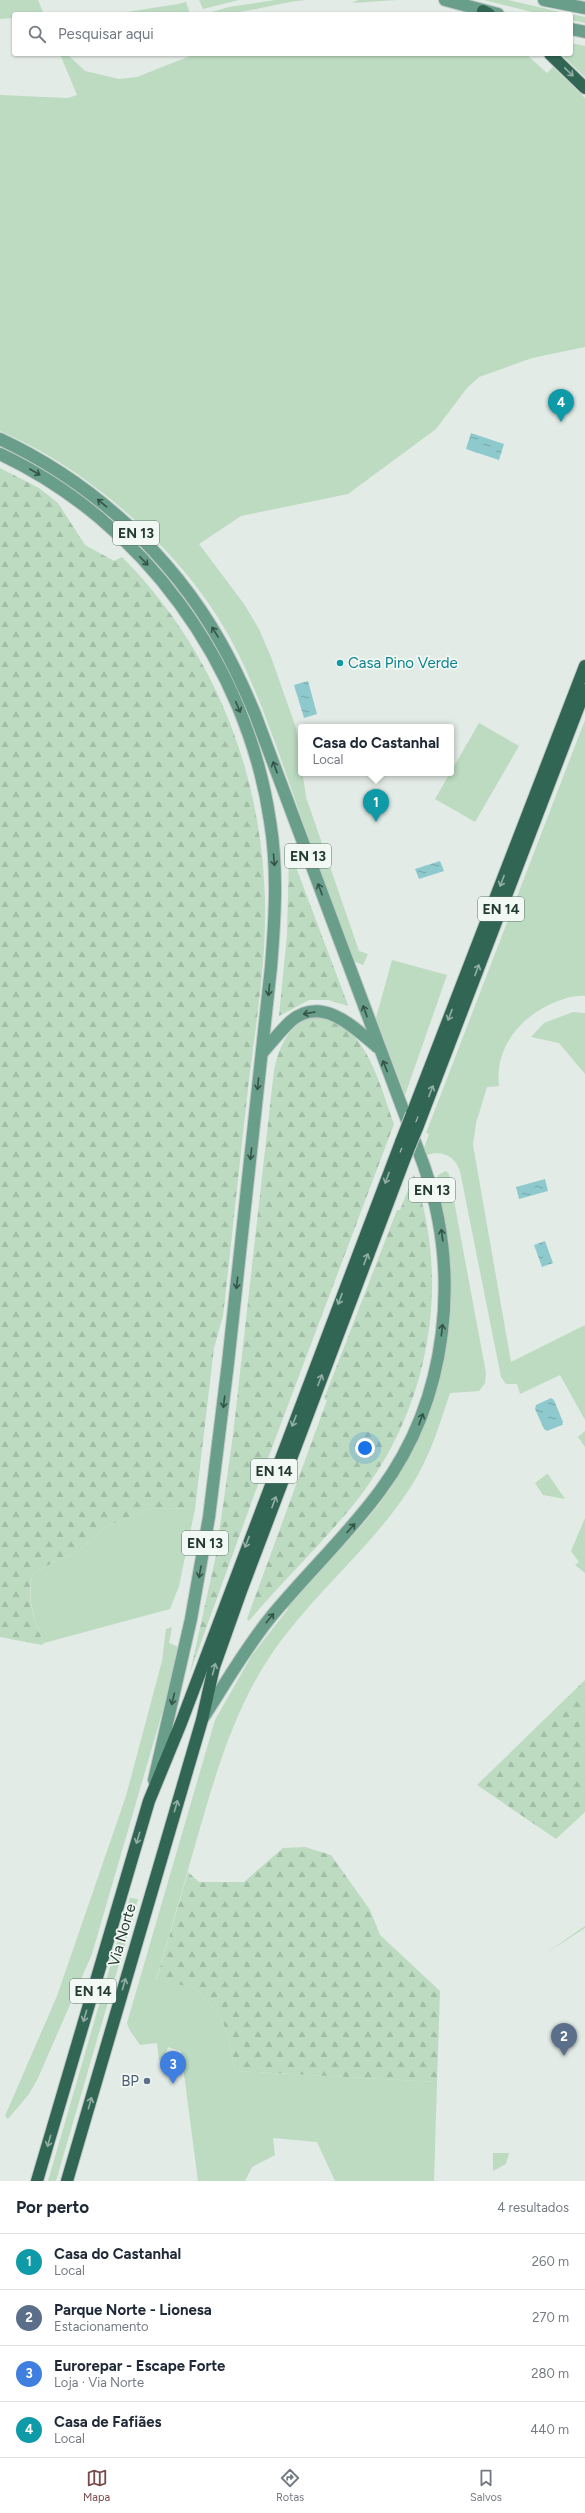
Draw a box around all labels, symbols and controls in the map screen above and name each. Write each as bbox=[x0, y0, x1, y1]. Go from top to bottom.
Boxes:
search box bbox=[12, 12, 573, 56]
icon: search bbox=[26, 23, 48, 45]
text: Pesquisar aqui bbox=[58, 25, 154, 43]
one-way arrow bbox=[564, 67, 574, 77]
pin: 4 bbox=[548, 389, 574, 422]
one-way arrow bbox=[29, 469, 41, 476]
one-way arrow bbox=[97, 498, 108, 507]
road number: EN 13 bbox=[113, 521, 159, 545]
one-way arrow bbox=[139, 556, 149, 566]
one-way arrow bbox=[210, 626, 218, 638]
place label: Casa Pino Verde bbox=[348, 654, 458, 672]
marker: Casa Pino Verde bbox=[335, 658, 345, 668]
one-way arrow bbox=[235, 701, 242, 713]
popup bbox=[298, 724, 454, 776]
text: Casa do Castanhal bbox=[312, 734, 440, 752]
text: Local bbox=[312, 752, 343, 767]
one-way arrow bbox=[271, 760, 278, 773]
pin: 1 bbox=[363, 789, 389, 822]
road number: EN 13 bbox=[285, 844, 331, 868]
one-way arrow bbox=[270, 853, 278, 866]
one-way arrow bbox=[497, 874, 505, 886]
one-way arrow bbox=[316, 882, 323, 895]
road number: EN 14 bbox=[478, 897, 524, 921]
one-way arrow bbox=[474, 965, 482, 977]
one-way arrow bbox=[265, 983, 272, 996]
one-way arrow bbox=[361, 1004, 368, 1017]
one-way arrow bbox=[303, 1009, 316, 1017]
one-way arrow bbox=[445, 1009, 453, 1021]
one-way arrow bbox=[381, 1060, 389, 1072]
one-way arrow bbox=[255, 1077, 262, 1090]
one-way arrow bbox=[427, 1086, 435, 1098]
one-way arrow bbox=[247, 1147, 255, 1160]
one-way arrow bbox=[382, 1172, 390, 1184]
road number: EN 13 bbox=[409, 1178, 455, 1202]
one-way arrow bbox=[438, 1229, 446, 1242]
one-way arrow bbox=[363, 1253, 371, 1265]
one-way arrow bbox=[233, 1276, 241, 1289]
one-way arrow bbox=[336, 1293, 344, 1305]
one-way arrow bbox=[439, 1324, 446, 1337]
one-way arrow bbox=[316, 1375, 324, 1387]
one-way arrow bbox=[220, 1395, 228, 1408]
one-way arrow bbox=[417, 1413, 425, 1425]
one-way arrow bbox=[289, 1414, 297, 1426]
your location bbox=[355, 1438, 375, 1458]
road number: EN 14 bbox=[251, 1459, 297, 1483]
one-way arrow bbox=[270, 1496, 278, 1508]
one-way arrow bbox=[346, 1523, 355, 1533]
road number: EN 13 bbox=[182, 1531, 228, 1555]
one-way arrow bbox=[243, 1536, 251, 1548]
one-way arrow bbox=[196, 1565, 204, 1578]
one-way arrow bbox=[266, 1613, 274, 1624]
one-way arrow bbox=[211, 1663, 218, 1676]
one-way arrow bbox=[168, 1692, 176, 1705]
one-way arrow bbox=[173, 1799, 180, 1812]
one-way arrow bbox=[133, 1832, 141, 1844]
street label: Via Norte bbox=[104, 1902, 140, 1968]
one-way arrow bbox=[121, 1978, 128, 1991]
road number: EN 14 bbox=[70, 1979, 116, 2003]
one-way arrow bbox=[81, 2010, 88, 2023]
pin: 2 bbox=[551, 2023, 577, 2056]
pin: 3 bbox=[160, 2051, 186, 2084]
place label: BP bbox=[121, 2072, 139, 2090]
marker: BP bbox=[142, 2076, 152, 2086]
one-way arrow bbox=[87, 2097, 94, 2110]
one-way arrow bbox=[45, 2134, 52, 2147]
text: Por perto bbox=[16, 2197, 89, 2217]
text: 4 resultados bbox=[497, 2200, 569, 2215]
text: Casa do Castanhal bbox=[54, 2245, 181, 2263]
text: 1 bbox=[26, 2254, 32, 2269]
text: 260 m bbox=[532, 2254, 569, 2269]
text: Local bbox=[54, 2263, 85, 2278]
text: Parque Norte - Lionesa bbox=[54, 2301, 212, 2319]
text: 2 bbox=[25, 2310, 33, 2325]
text: 270 m bbox=[532, 2310, 569, 2325]
text: Estacionamento bbox=[54, 2319, 149, 2334]
text: Eurorepar - Escape Forte bbox=[54, 2357, 225, 2375]
text: 3 bbox=[25, 2366, 33, 2381]
text: 280 m bbox=[531, 2366, 569, 2381]
text: Loja · Via Norte bbox=[54, 2375, 144, 2390]
text: Casa de Fafiães bbox=[54, 2413, 161, 2431]
text: 4 bbox=[25, 2422, 33, 2437]
text: 440 m bbox=[530, 2422, 569, 2437]
text: Local bbox=[54, 2431, 85, 2446]
tab: Mapa bbox=[83, 2467, 110, 2504]
tab: Rotas bbox=[276, 2467, 304, 2504]
tab: Salvos bbox=[470, 2467, 502, 2504]

